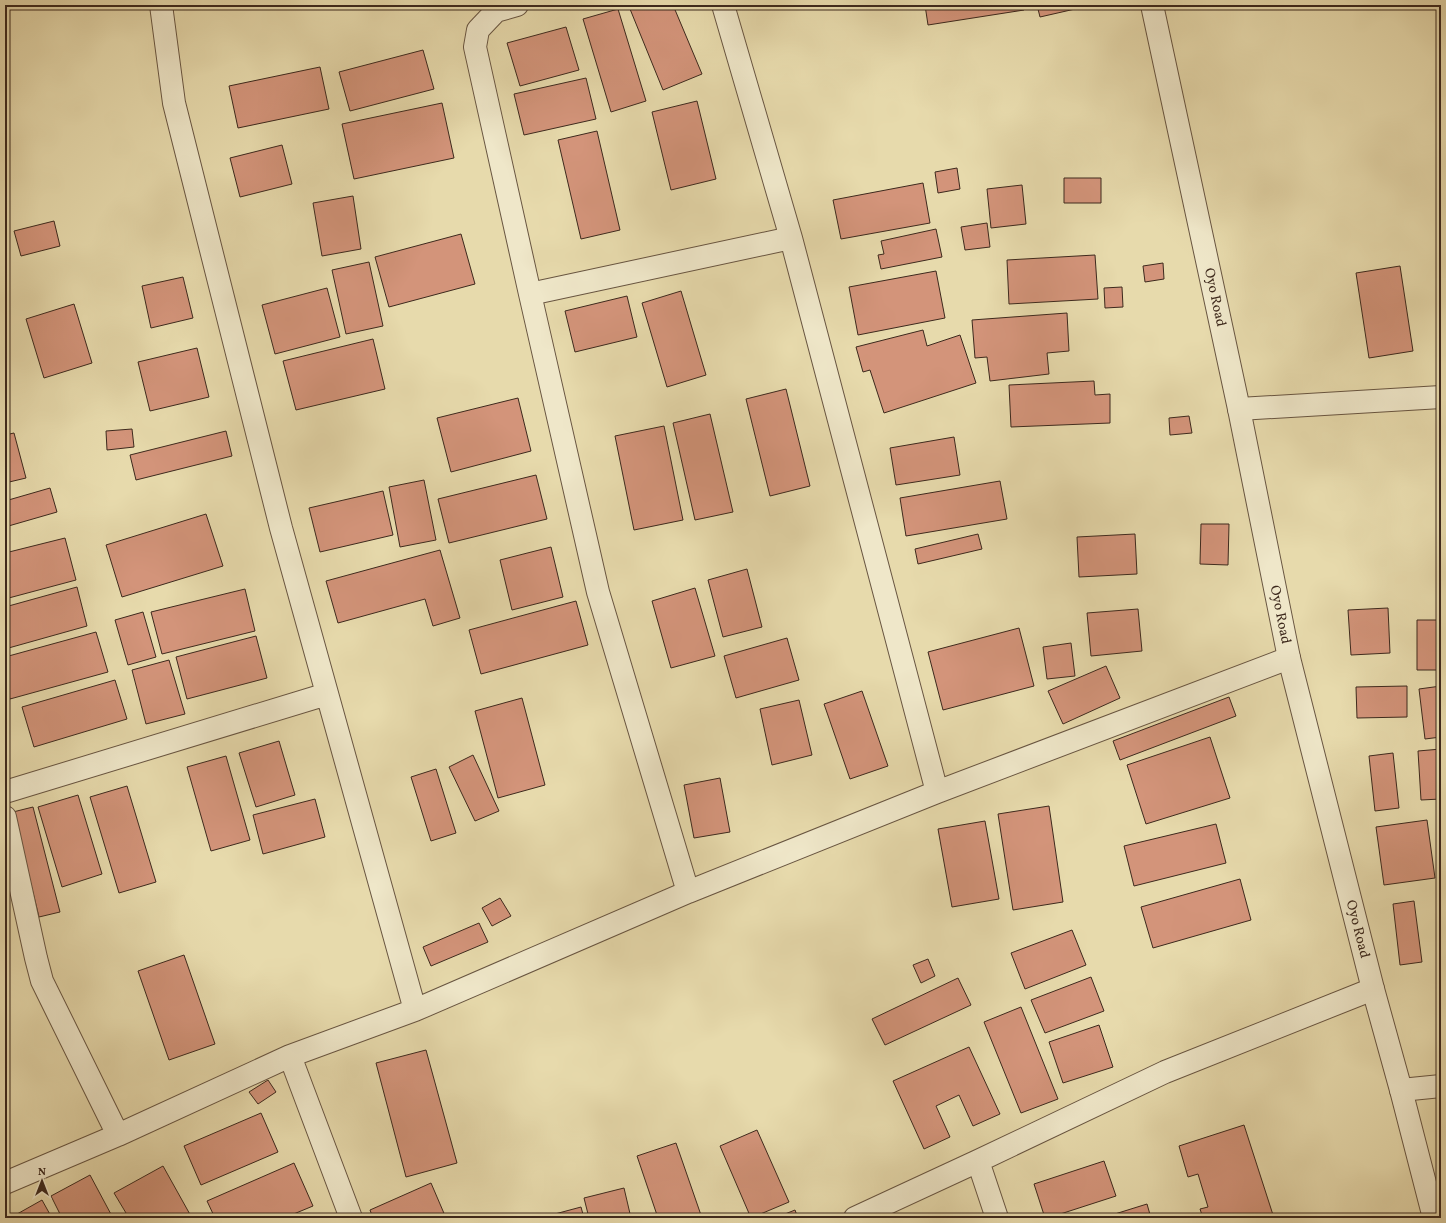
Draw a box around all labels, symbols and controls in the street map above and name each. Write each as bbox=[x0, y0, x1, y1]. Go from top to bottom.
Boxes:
street label: Oyo Road bbox=[1199, 266, 1231, 329]
street label: Oyo Road bbox=[1265, 584, 1295, 646]
street label: Oyo Road bbox=[1341, 898, 1374, 960]
north arrow bbox=[22, 1161, 62, 1201]
text: N bbox=[38, 1165, 46, 1180]

